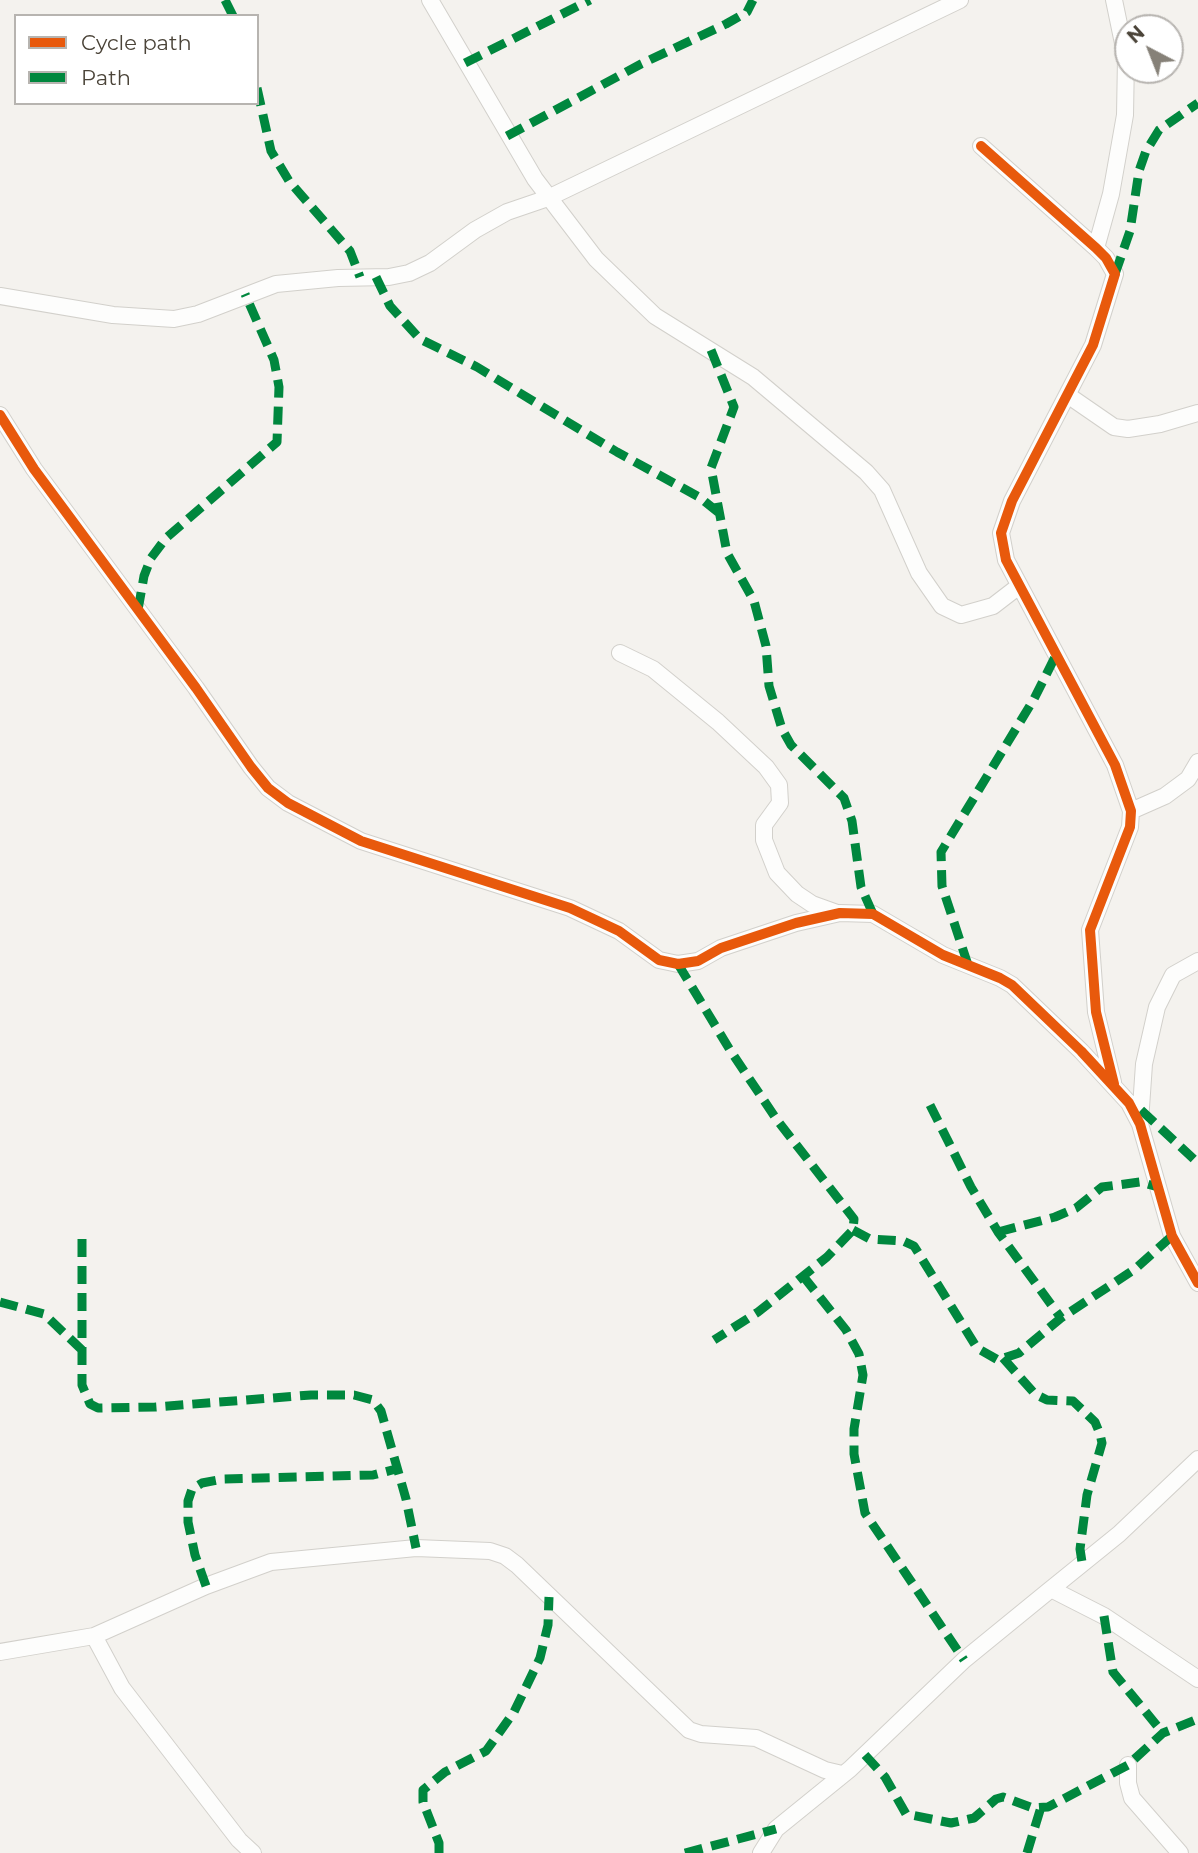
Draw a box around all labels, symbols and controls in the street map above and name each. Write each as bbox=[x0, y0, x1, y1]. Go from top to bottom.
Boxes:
legend bbox=[14, 14, 259, 105]
north arrow bbox=[1114, 14, 1184, 84]
text: N bbox=[1123, 21, 1149, 48]
text: Cycle path bbox=[81, 30, 192, 55]
text: Path bbox=[81, 65, 131, 90]

